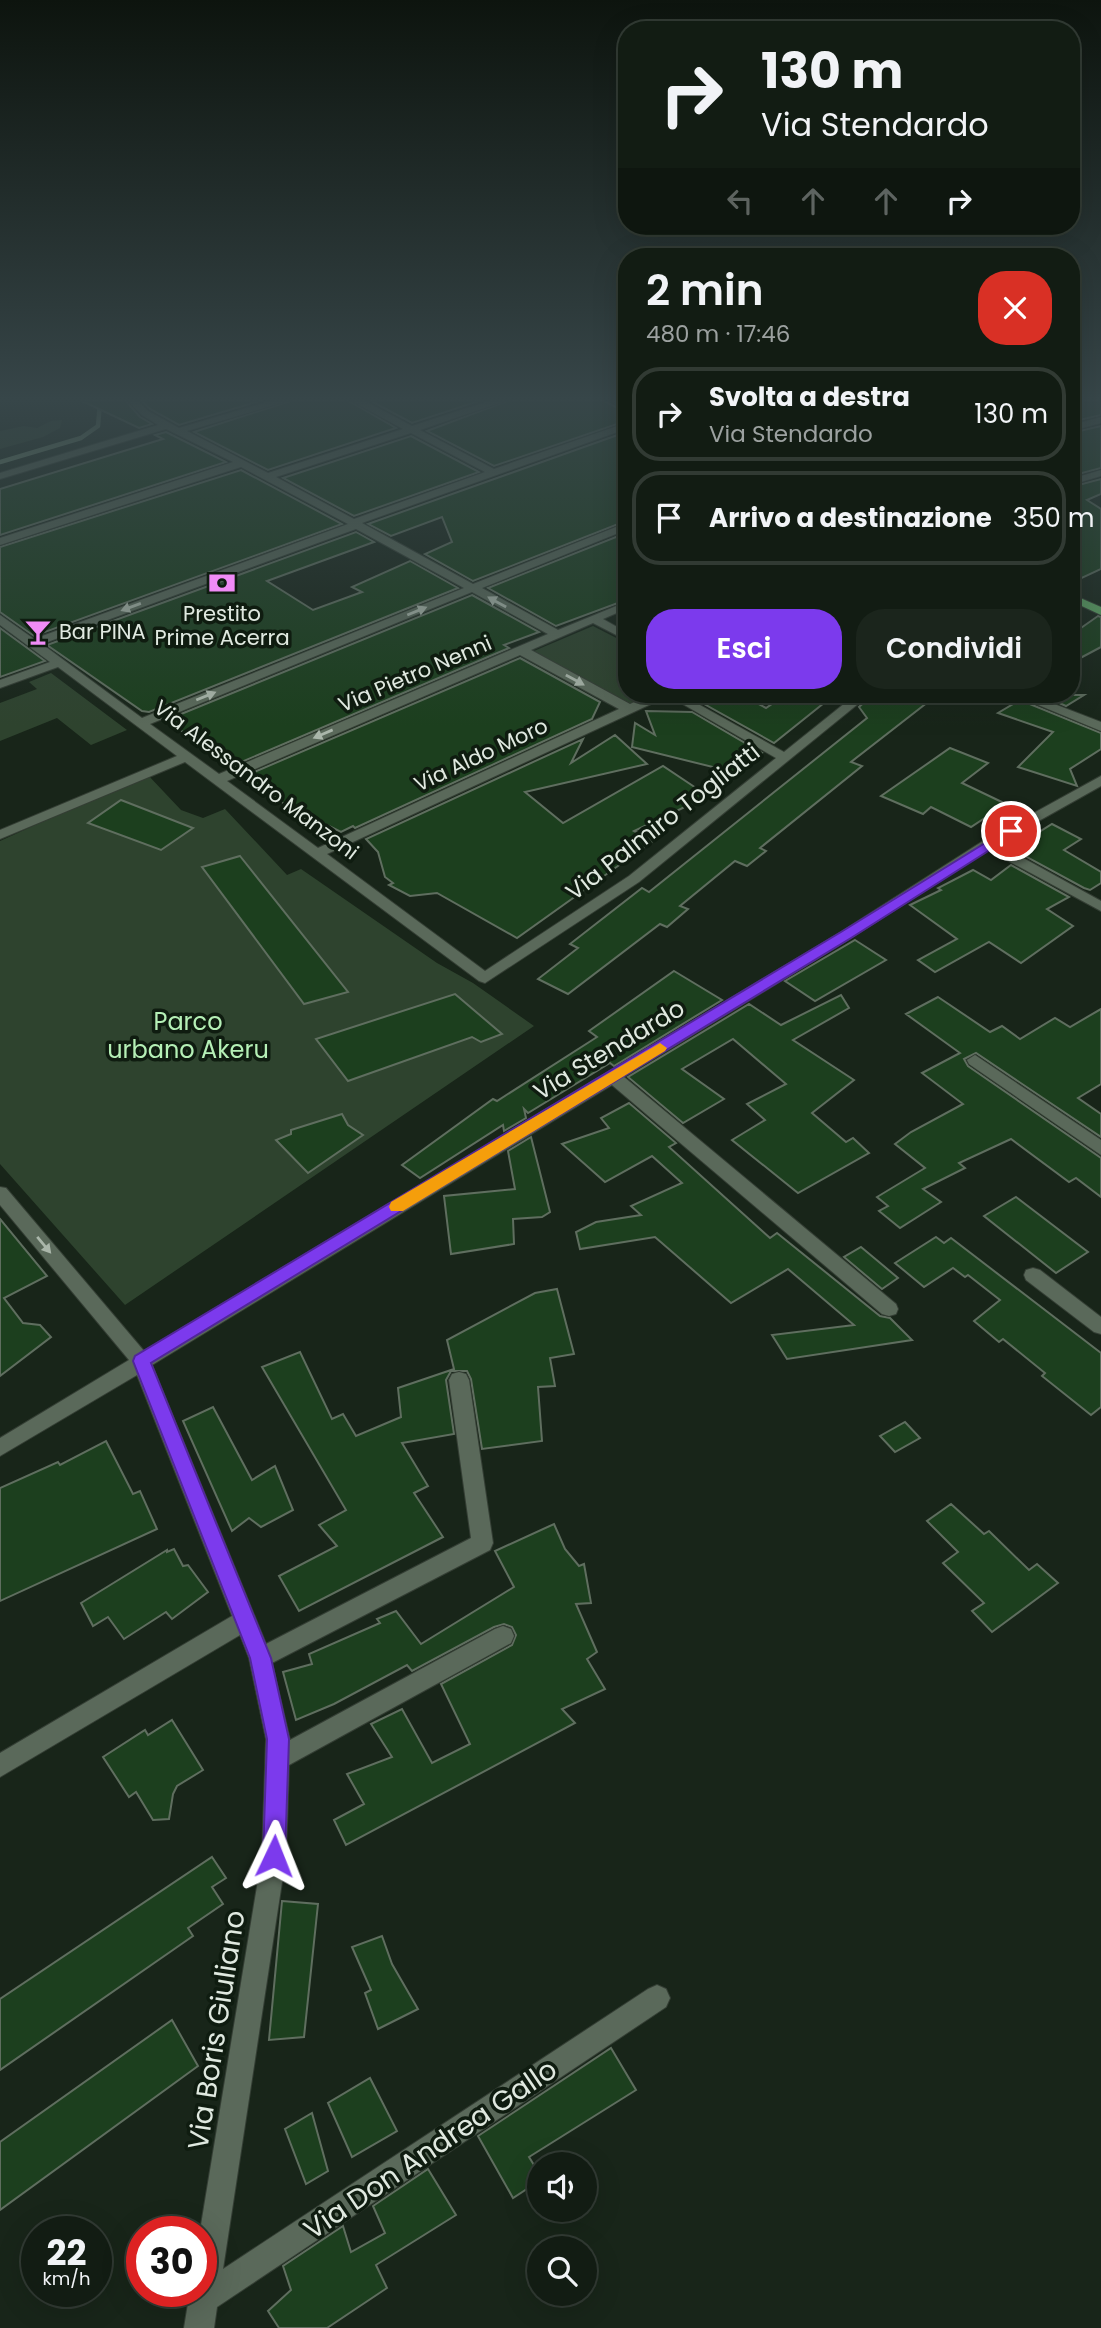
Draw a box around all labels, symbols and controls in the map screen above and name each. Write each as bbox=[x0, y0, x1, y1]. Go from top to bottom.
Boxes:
text: 130 m bbox=[761, 37, 903, 105]
icon: right bbox=[646, 49, 737, 140]
text: Via Stendardo bbox=[761, 102, 989, 147]
icon: left bbox=[721, 182, 759, 220]
icon: ahead bbox=[794, 182, 832, 220]
icon: ahead bbox=[867, 182, 905, 220]
icon: right bbox=[940, 182, 978, 220]
text: 2 min bbox=[646, 261, 764, 320]
button: close bbox=[978, 271, 1052, 345]
text: 480 m · 17:46 bbox=[646, 318, 790, 350]
text: Svolta a destra bbox=[709, 379, 910, 415]
icon: right bbox=[650, 395, 688, 433]
text: 130 m bbox=[974, 396, 1048, 432]
text: Via Stendardo bbox=[709, 418, 873, 450]
icon: arrive bbox=[650, 499, 688, 537]
text: Arrivo a destinazione bbox=[709, 500, 992, 536]
text: 350 m bbox=[1013, 500, 1095, 536]
bank icon: Prestito Prime Acerra bbox=[207, 568, 237, 598]
one-way arrow bbox=[488, 596, 507, 608]
place label: Prestito Prime Acerra bbox=[154, 599, 290, 652]
one-way arrow bbox=[120, 602, 141, 613]
one-way arrow bbox=[407, 605, 428, 616]
button: Esci bbox=[646, 609, 842, 689]
button: Condividi bbox=[856, 609, 1052, 689]
bar icon: Bar PINA bbox=[23, 617, 53, 647]
place label: Bar PINA bbox=[59, 617, 146, 646]
street label: Via Pietro Nenni bbox=[334, 628, 496, 719]
one-way arrow bbox=[565, 674, 585, 686]
one-way arrow bbox=[196, 691, 217, 702]
street label: Via Alessandro Manzoni bbox=[148, 693, 365, 866]
street label: Via Aldo Moro bbox=[409, 711, 552, 798]
one-way arrow bbox=[313, 729, 334, 740]
street label: Via Palmiro Togliatti bbox=[559, 735, 767, 908]
pin bbox=[981, 801, 1041, 861]
icon: arrive bbox=[992, 812, 1030, 850]
street label: Via Stendardo bbox=[527, 991, 690, 1108]
park label: Parco urbano Akeru bbox=[107, 1005, 269, 1066]
one-way arrow bbox=[36, 1236, 51, 1253]
position arrow bbox=[237, 1819, 311, 1893]
street label: Via Boris Giuliano bbox=[178, 1908, 255, 2153]
street label: Via Don Andrea Gallo bbox=[296, 2050, 565, 2249]
map controls bbox=[527, 2152, 597, 2306]
button: sound bbox=[527, 2152, 597, 2222]
speed limit sign: 30 bbox=[126, 2216, 217, 2307]
text: 22 bbox=[47, 2228, 86, 2277]
button: search bbox=[527, 2236, 597, 2306]
text: km/h bbox=[43, 2266, 90, 2291]

